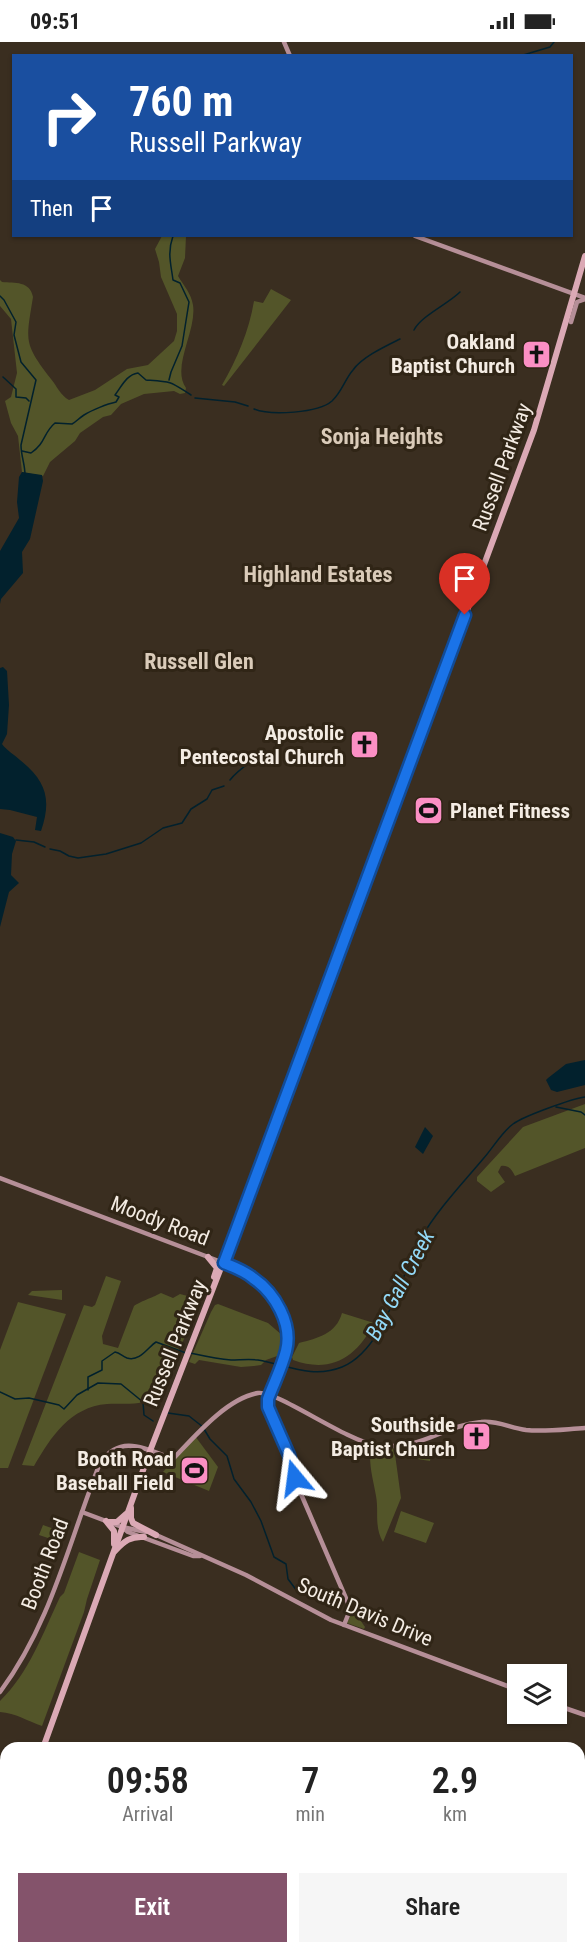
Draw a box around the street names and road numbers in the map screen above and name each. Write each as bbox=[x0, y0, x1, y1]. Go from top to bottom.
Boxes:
street label: Russell Parkway bbox=[468, 399, 536, 534]
street label: Moody Road bbox=[108, 1191, 212, 1251]
street label: Russell Parkway bbox=[139, 1276, 211, 1410]
street label: Booth Road bbox=[17, 1515, 73, 1613]
street label: South Davis Drive bbox=[294, 1573, 436, 1651]

